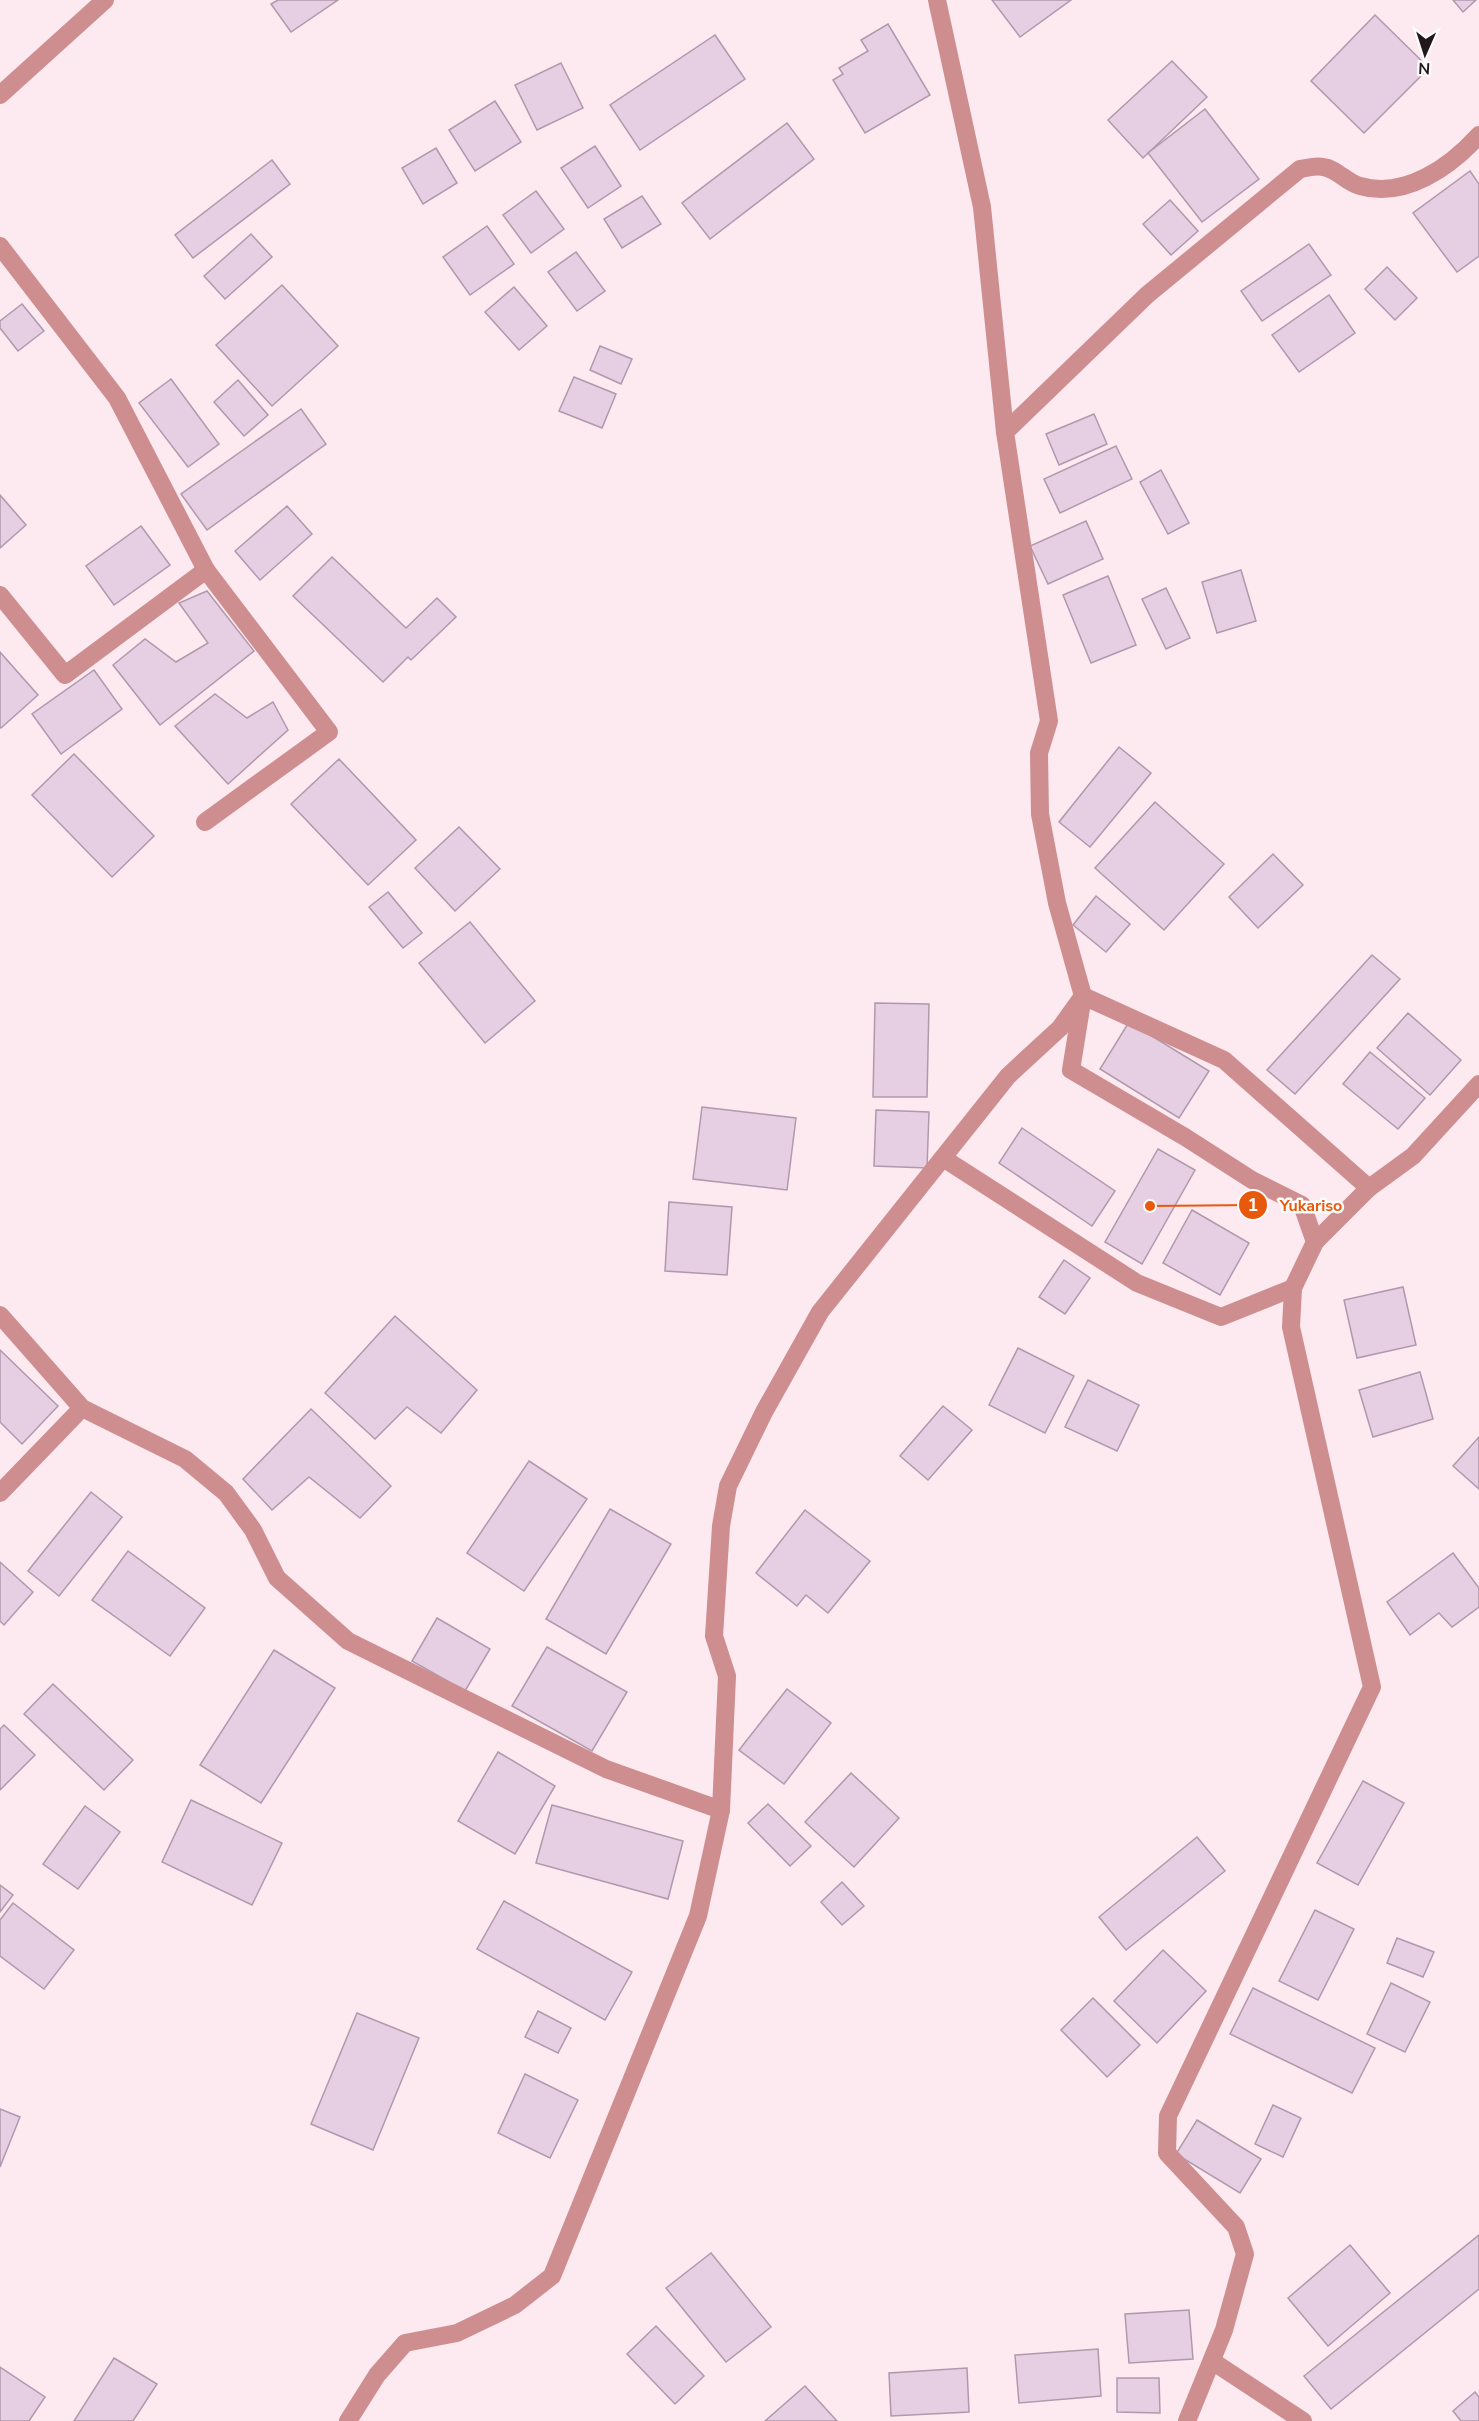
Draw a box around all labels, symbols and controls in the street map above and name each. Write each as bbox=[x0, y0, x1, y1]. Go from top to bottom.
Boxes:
north arrow bbox=[1395, 24, 1455, 84]
text: N bbox=[1418, 57, 1431, 79]
callout: Yukariso bbox=[1238, 1188, 1355, 1222]
text: 1 bbox=[1248, 1193, 1258, 1217]
text: Yukariso bbox=[1279, 1195, 1342, 1217]

